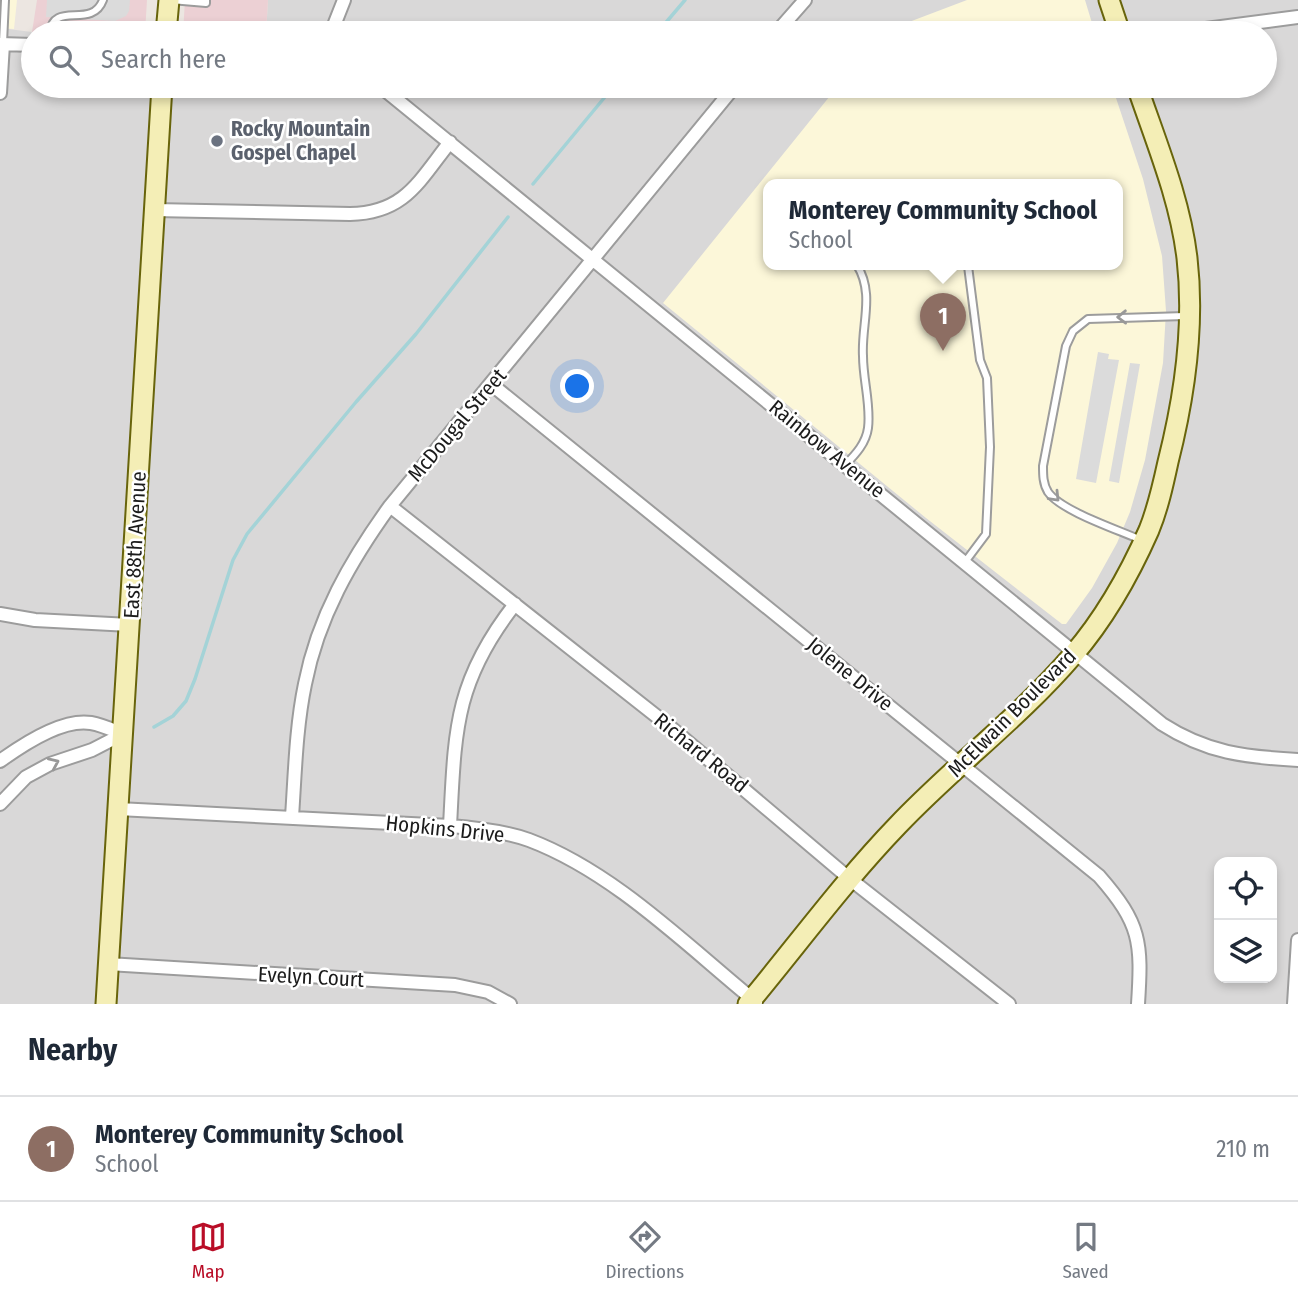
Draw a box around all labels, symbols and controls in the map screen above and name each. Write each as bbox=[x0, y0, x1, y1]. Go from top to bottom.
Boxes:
search box bbox=[21, 21, 1277, 98]
icon: search bbox=[45, 41, 83, 79]
text: Search here bbox=[101, 44, 226, 75]
place label: Rocky Mountain Gospel Chapel bbox=[231, 116, 370, 166]
marker: Rocky Mountain Gospel Chapel bbox=[209, 133, 225, 149]
popup bbox=[763, 179, 1123, 270]
text: Monterey Community School bbox=[789, 195, 1097, 226]
text: School bbox=[789, 226, 852, 254]
pin: 1 bbox=[920, 293, 966, 351]
one-way arrow bbox=[1117, 309, 1127, 325]
street label: McDougal Street bbox=[402, 363, 512, 487]
your location bbox=[560, 369, 594, 403]
street label: Rainbow Avenue bbox=[764, 394, 890, 504]
street label: East 88th Avenue bbox=[118, 471, 152, 619]
one-way arrow bbox=[1046, 489, 1059, 502]
street label: Jolene Drive bbox=[802, 631, 898, 717]
street label: McElwain Boulevard bbox=[942, 643, 1082, 783]
street label: Richard Road bbox=[649, 707, 753, 799]
one-way arrow bbox=[47, 757, 59, 771]
street label: Hopkins Drive bbox=[384, 810, 506, 848]
map controls bbox=[1214, 857, 1277, 983]
button: locate bbox=[1214, 857, 1277, 920]
button: layers bbox=[1214, 920, 1277, 983]
street label: Evelyn Court bbox=[257, 961, 365, 993]
text: Nearby bbox=[28, 1032, 117, 1068]
text: Monterey Community School bbox=[95, 1119, 403, 1150]
text: 1 bbox=[46, 1135, 56, 1163]
text: 210 m bbox=[1216, 1135, 1270, 1163]
text: School bbox=[95, 1150, 159, 1178]
tab: Map bbox=[189, 1218, 227, 1283]
tab: Directions bbox=[605, 1218, 684, 1283]
tab: Saved bbox=[1062, 1218, 1109, 1283]

